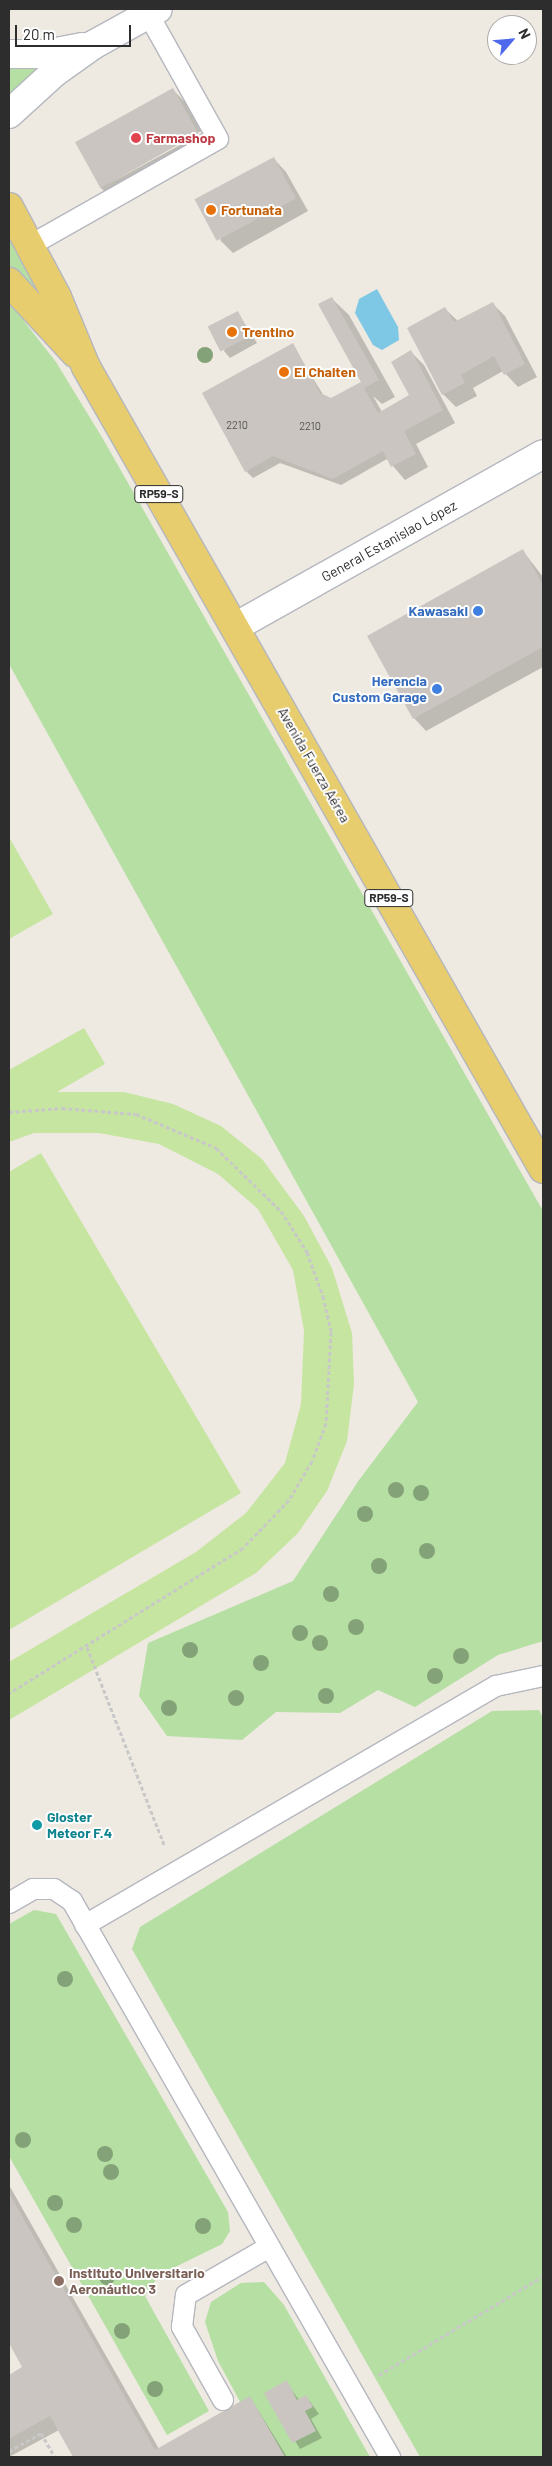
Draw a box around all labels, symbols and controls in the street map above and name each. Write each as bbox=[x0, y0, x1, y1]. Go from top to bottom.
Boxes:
scale bar bbox=[18, 15, 134, 47]
north arrow bbox=[487, 15, 537, 65]
text: 20 m bbox=[23, 25, 55, 43]
text: N bbox=[515, 25, 535, 41]
place label: Farmashop bbox=[146, 130, 215, 146]
marker: Farmashop bbox=[130, 132, 142, 144]
place label: Fortunata bbox=[221, 202, 282, 218]
marker: Fortunata bbox=[205, 204, 217, 216]
place label: Trentino bbox=[242, 324, 294, 340]
marker: Trentino bbox=[226, 326, 238, 338]
place label: El Chalten bbox=[294, 364, 356, 380]
marker: El Chalten bbox=[278, 366, 290, 378]
house number: 2210 bbox=[226, 418, 248, 432]
house number: 2210 bbox=[299, 419, 321, 433]
road number: RP59-S bbox=[134, 484, 184, 504]
street label: General Estanislao López bbox=[318, 497, 460, 585]
place label: Kawasaki bbox=[409, 603, 468, 619]
marker: Kawasaki bbox=[472, 605, 484, 617]
place label: Herencia Custom Garage bbox=[332, 673, 427, 706]
marker: Herencia Custom Garage bbox=[431, 683, 443, 695]
street label: Avenida Fuerza Aérea bbox=[274, 704, 354, 826]
road number: RP59-S bbox=[364, 888, 414, 908]
place label: Gloster Meteor F.4 bbox=[47, 1809, 112, 1841]
marker: Gloster Meteor F.4 bbox=[31, 1819, 43, 1831]
place label: Instituto Universitario Aeronáutico 3 bbox=[69, 2265, 205, 2298]
marker: Instituto Universitario Aeronáutico 3 bbox=[53, 2275, 65, 2287]

